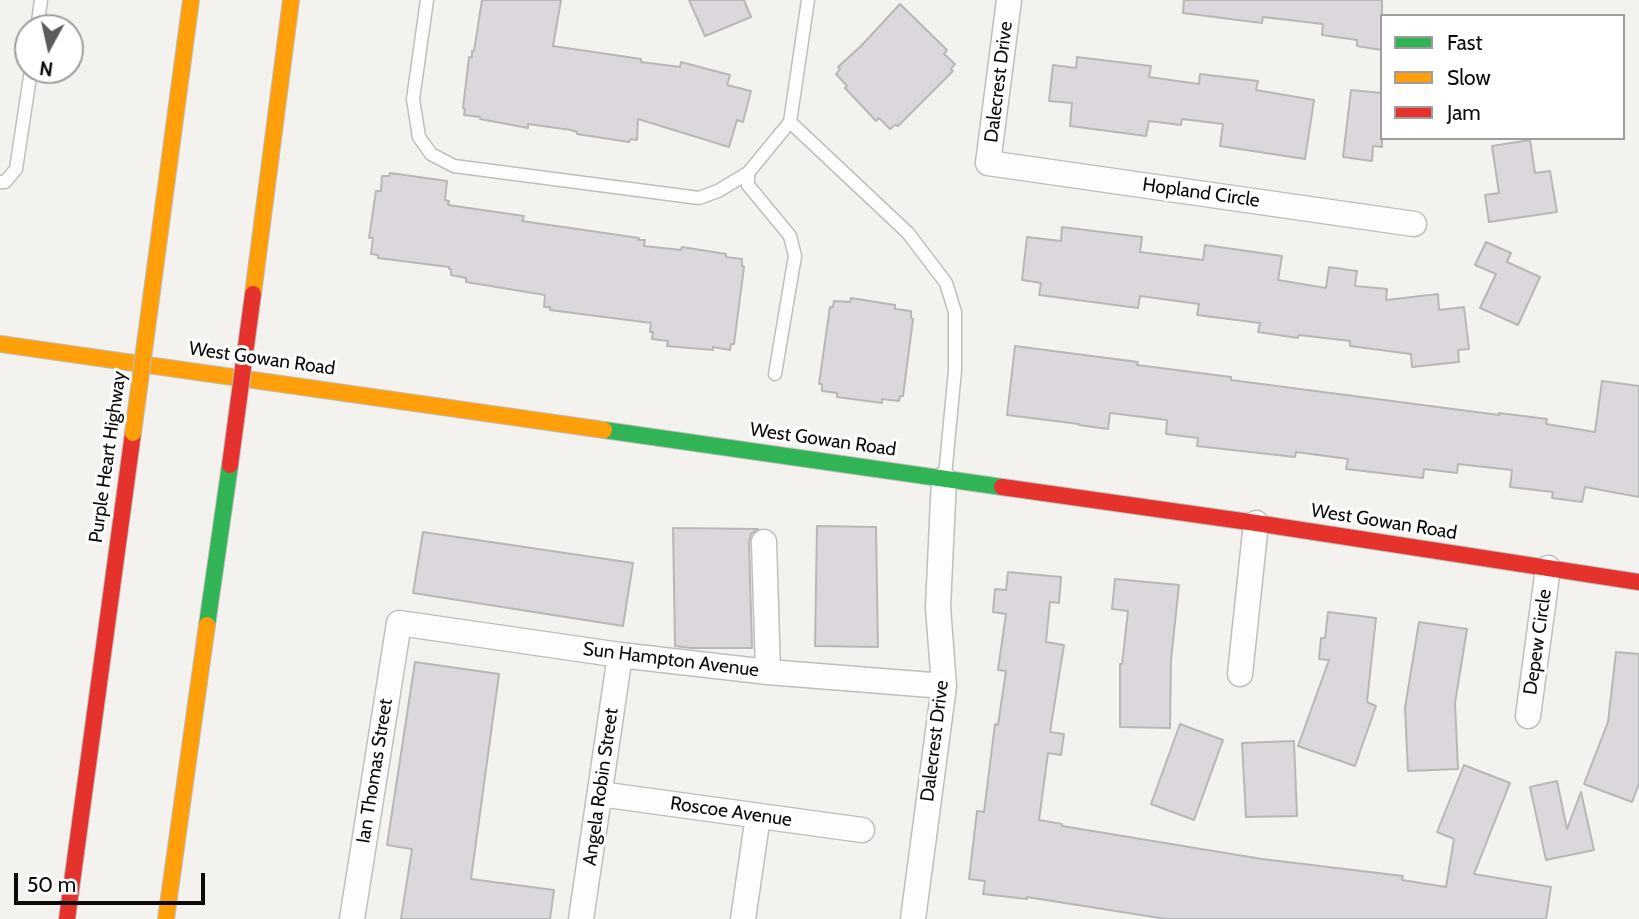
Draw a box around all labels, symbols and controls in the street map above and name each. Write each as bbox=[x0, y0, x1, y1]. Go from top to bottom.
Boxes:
north arrow bbox=[14, 14, 84, 84]
legend bbox=[1380, 14, 1625, 140]
street label: Dalecrest Drive bbox=[980, 20, 1018, 144]
text: Fast bbox=[1447, 30, 1483, 55]
text: N bbox=[38, 56, 55, 81]
text: Slow bbox=[1447, 65, 1491, 90]
text: Jam bbox=[1447, 100, 1481, 125]
street label: Hopland Circle bbox=[1141, 173, 1261, 213]
street label: West Gowan Road bbox=[187, 337, 337, 381]
street label: Purple Heart Highway bbox=[85, 370, 131, 544]
street label: West Gowan Road bbox=[748, 418, 898, 462]
street label: West Gowan Road bbox=[1309, 499, 1459, 545]
street label: Depew Circle bbox=[1519, 588, 1557, 696]
street label: Sun Hampton Avenue bbox=[582, 638, 760, 682]
street label: Dalecrest Drive bbox=[916, 679, 954, 803]
street label: Ian Thomas Street bbox=[352, 697, 398, 845]
street label: Angela Robin Street bbox=[579, 707, 623, 867]
street label: Roscoe Avenue bbox=[669, 792, 793, 832]
scale bar bbox=[18, 860, 208, 904]
text: 50 m bbox=[27, 872, 76, 897]

